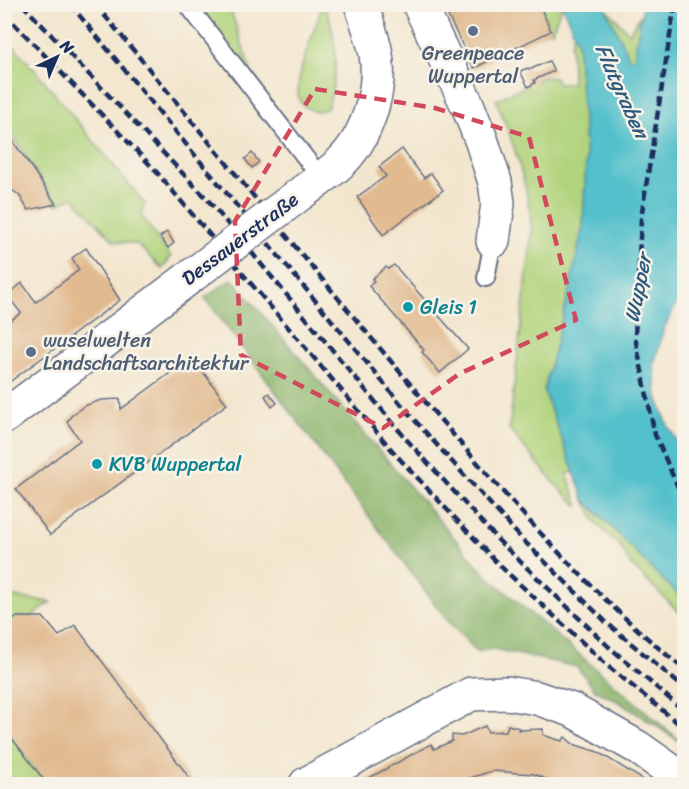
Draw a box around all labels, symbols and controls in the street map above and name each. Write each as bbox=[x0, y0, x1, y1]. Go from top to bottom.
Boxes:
marker: Greenpeace Wuppertal bbox=[466, 24, 480, 38]
north arrow bbox=[27, 27, 87, 87]
text: N bbox=[52, 32, 82, 61]
place label: Greenpeace Wuppertal bbox=[422, 36, 524, 94]
water label: Flutgraben bbox=[584, 37, 661, 147]
street label: Dessauerstraße bbox=[174, 183, 307, 295]
water label: Wupper bbox=[613, 247, 664, 326]
place label: Gleis 1 bbox=[420, 290, 477, 325]
marker: Gleis 1 bbox=[401, 300, 415, 314]
place label: wuselwelten Landschaftsarchitektur bbox=[43, 323, 250, 381]
marker: wuselwelten Landschaftsarchitektur bbox=[24, 345, 38, 359]
place label: KVB Wuppertal bbox=[109, 447, 243, 482]
marker: KVB Wuppertal bbox=[90, 457, 104, 471]

